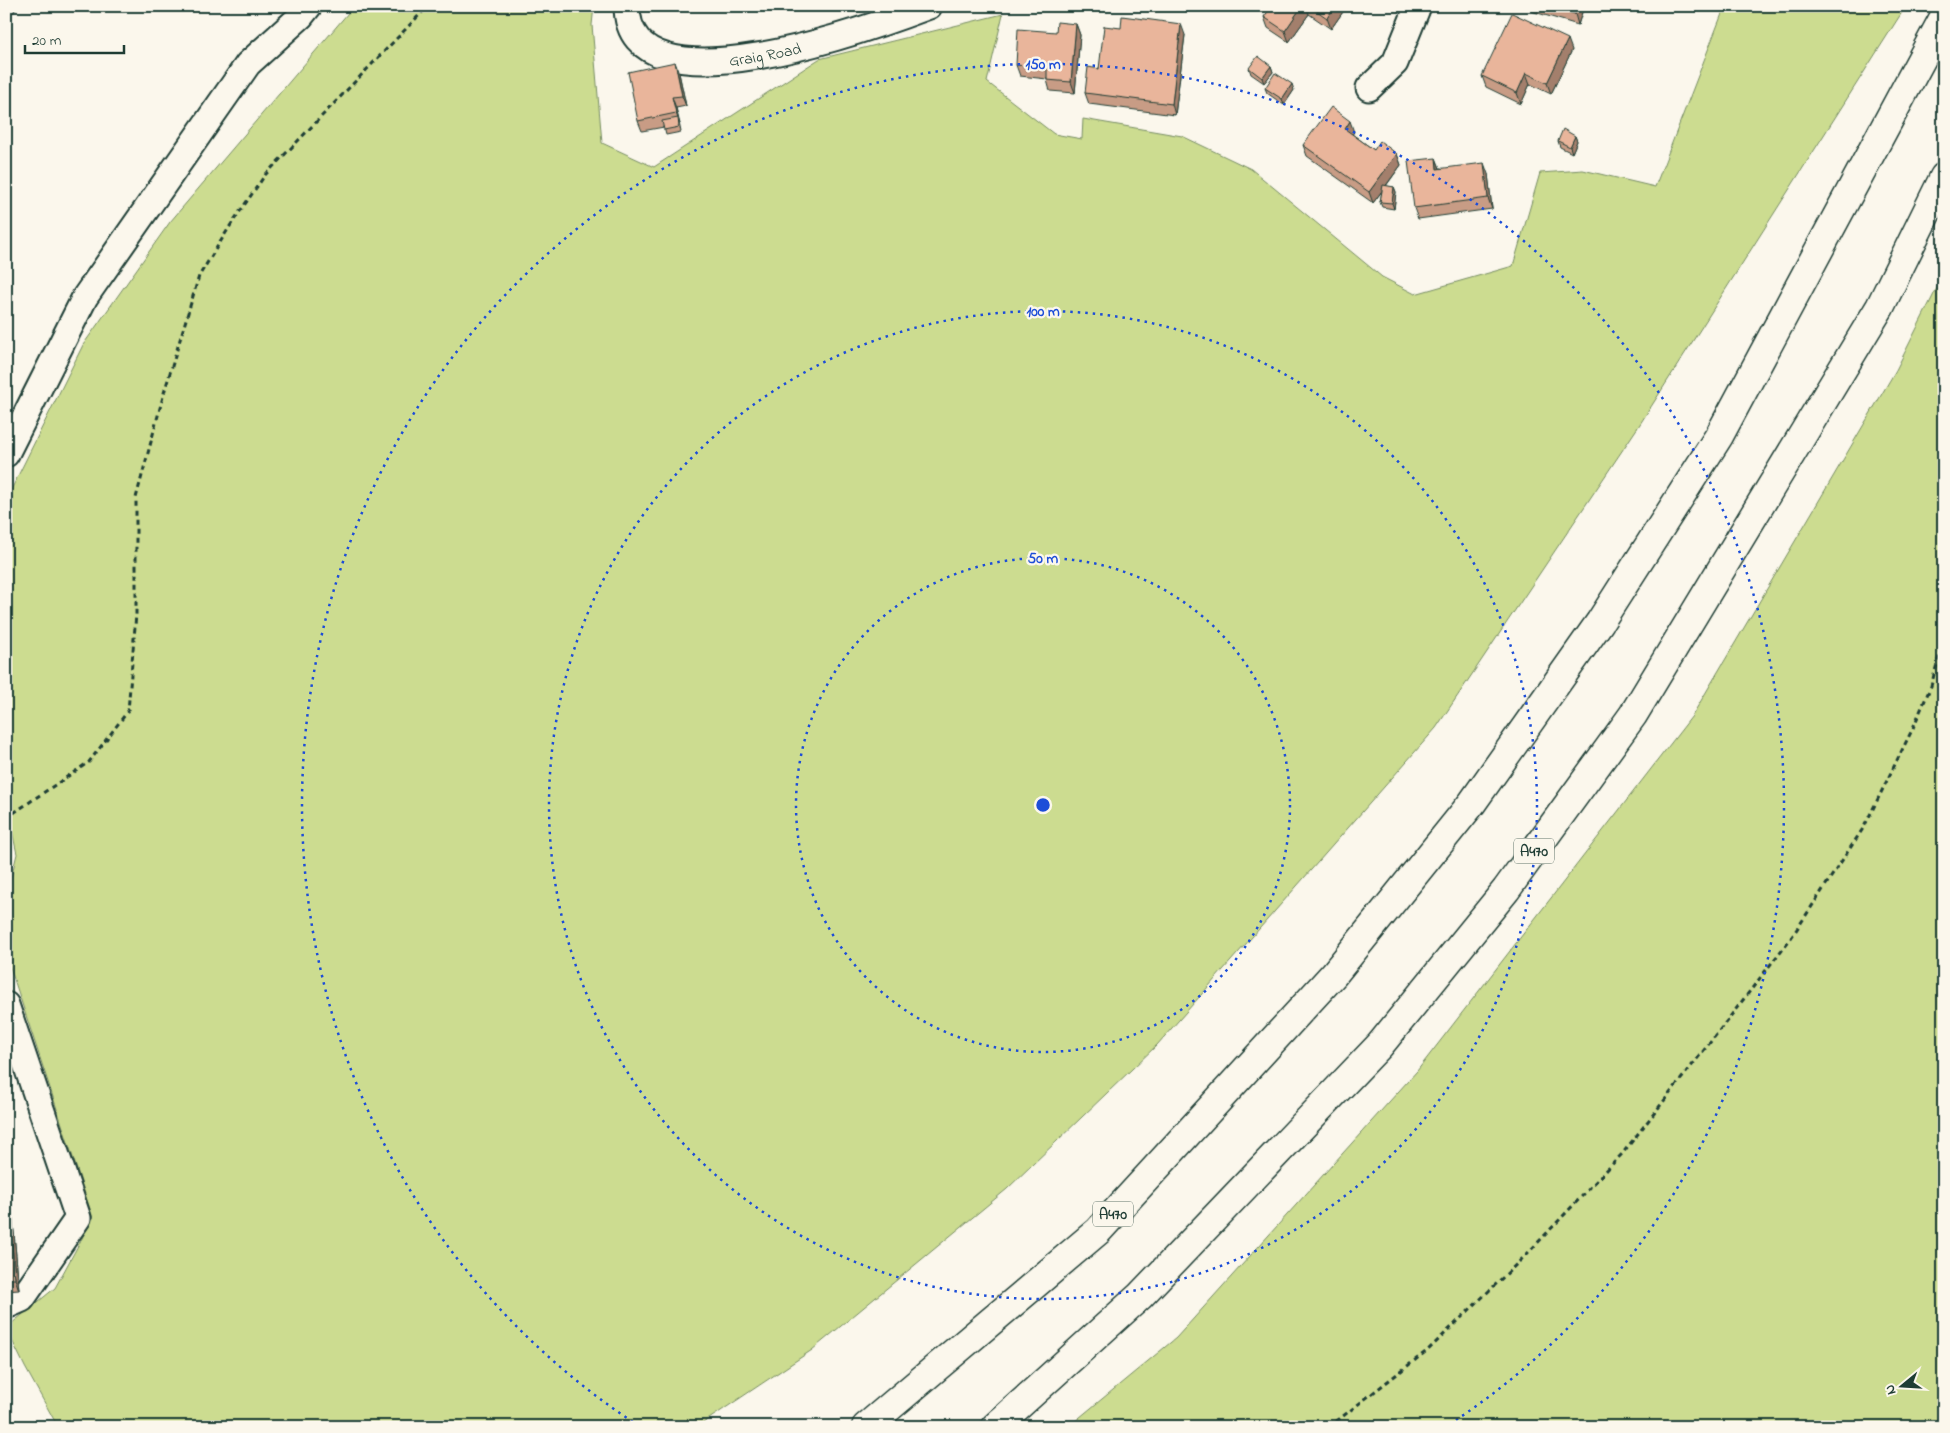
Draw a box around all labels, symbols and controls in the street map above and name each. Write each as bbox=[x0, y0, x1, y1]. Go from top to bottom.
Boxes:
scale bar bbox=[25, 22, 124, 54]
text: 20 m bbox=[32, 30, 62, 52]
street label: Graig Road bbox=[728, 37, 804, 74]
text: 150 m bbox=[1025, 54, 1061, 76]
text: 100 m bbox=[1026, 301, 1060, 323]
text: 50 m bbox=[1028, 548, 1059, 570]
centre of rings bbox=[1034, 796, 1052, 814]
road number: A470 bbox=[1514, 838, 1554, 864]
road number: A470 bbox=[1093, 1202, 1133, 1226]
north arrow bbox=[1878, 1360, 1928, 1410]
text: N bbox=[1880, 1382, 1903, 1397]

